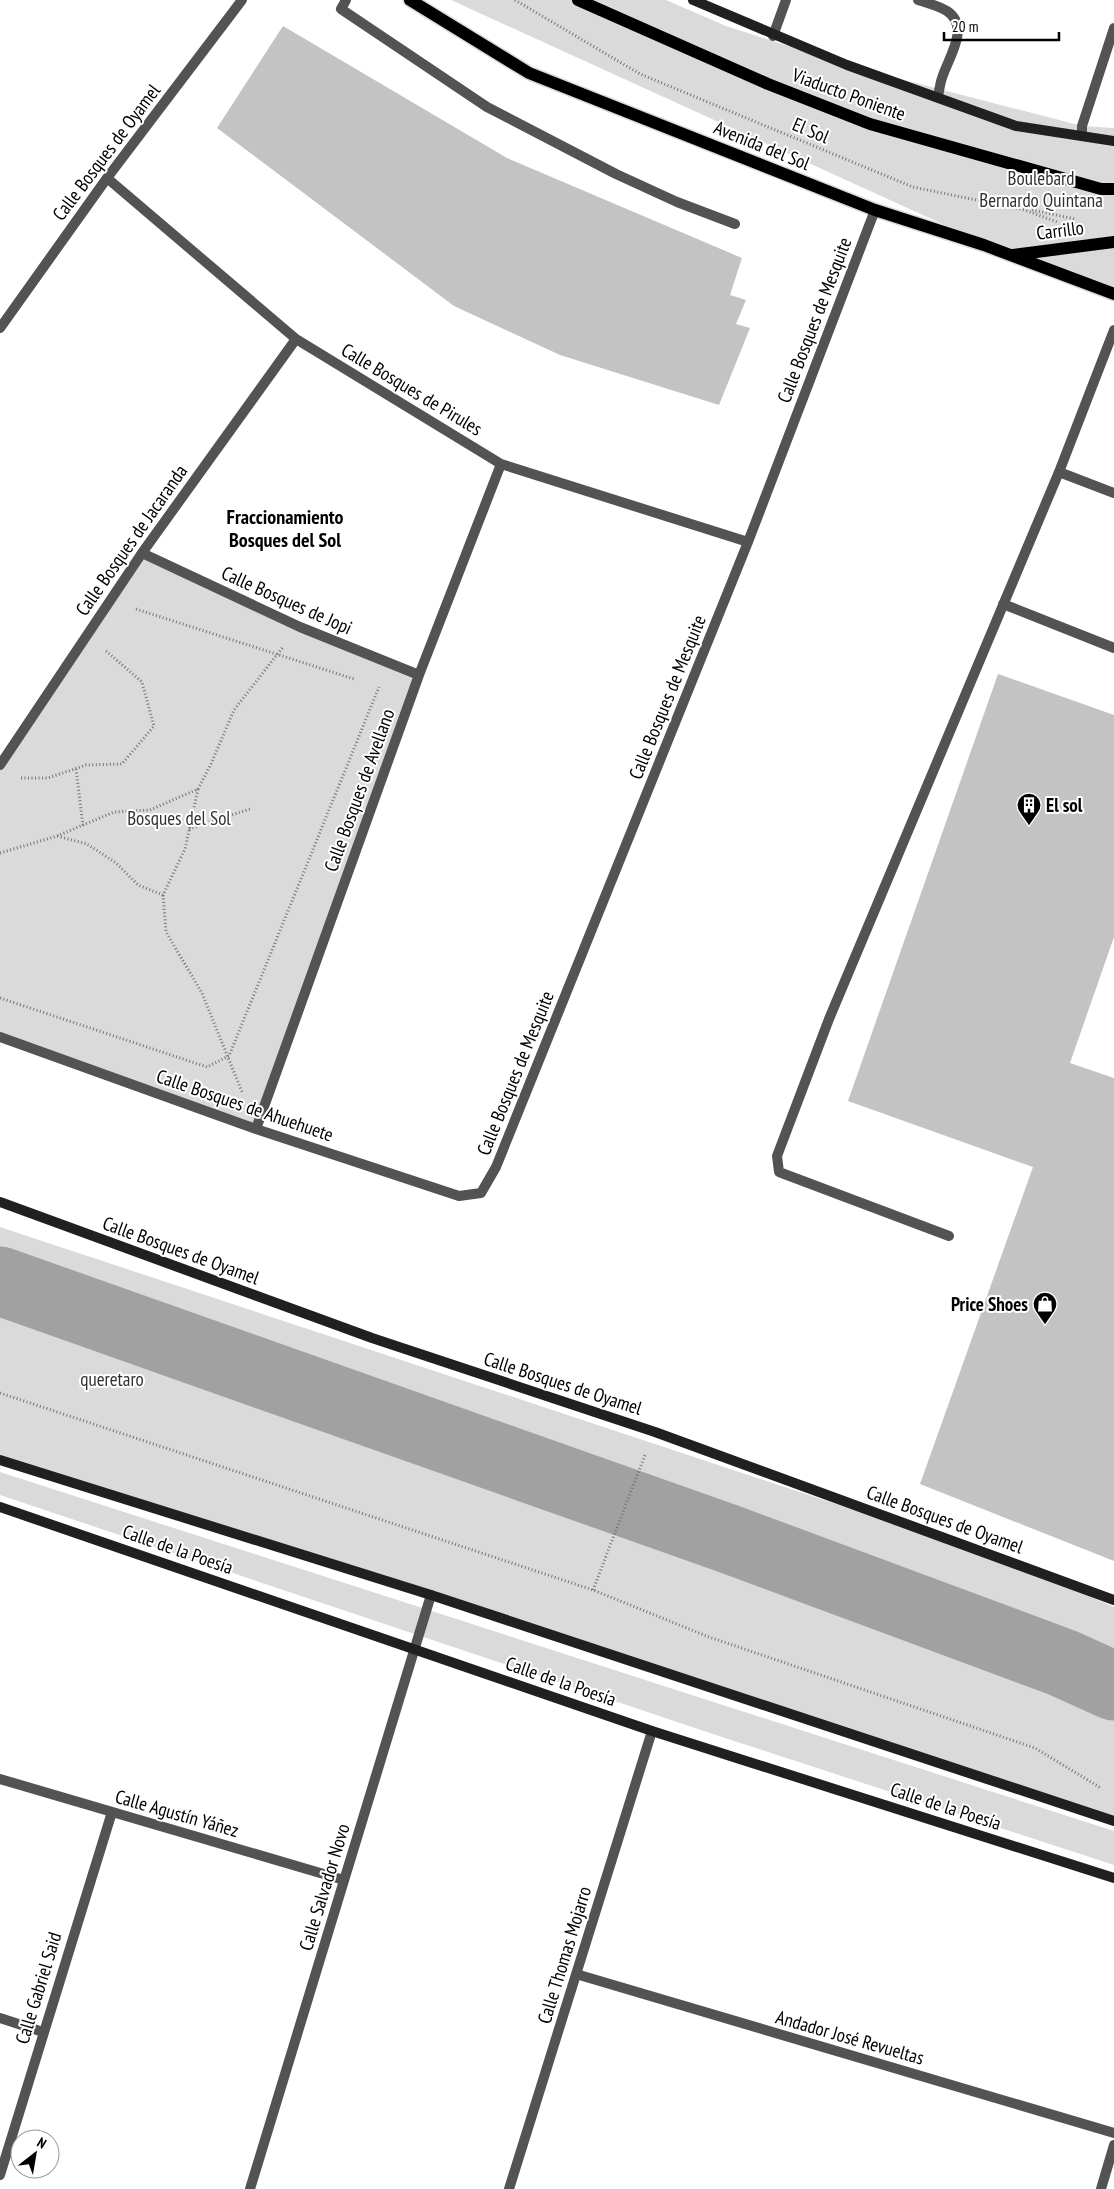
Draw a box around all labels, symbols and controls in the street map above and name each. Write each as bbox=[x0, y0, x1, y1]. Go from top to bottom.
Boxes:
scale bar bbox=[944, 10, 1059, 42]
text: 20 m bbox=[952, 17, 978, 36]
street label: Viaducto Poniente bbox=[788, 62, 909, 126]
street label: Calle Bosques de Oyamel bbox=[47, 79, 166, 225]
street label: El Sol bbox=[789, 112, 833, 149]
street label: Avenida del Sol bbox=[711, 115, 814, 175]
park label: Boulebard Bernardo Quintana bbox=[979, 166, 1103, 212]
street label: Carrillo bbox=[1035, 215, 1085, 245]
street label: Calle Bosques de Mesquite bbox=[771, 234, 857, 406]
street label: Calle Bosques de Pirules bbox=[337, 337, 487, 441]
street label: Calle Bosques de Jacaranda bbox=[70, 460, 192, 620]
district label: Fraccionamiento Bosques del Sol bbox=[227, 504, 344, 553]
street label: Calle Bosques de Jopi bbox=[218, 560, 356, 640]
street label: Calle Bosques de Mesquite bbox=[623, 611, 711, 783]
street label: Calle Bosques de Avellano bbox=[318, 705, 400, 875]
building icon: El sol bbox=[1016, 792, 1042, 826]
place label: El sol bbox=[1046, 793, 1083, 817]
park label: Bosques del Sol bbox=[127, 806, 231, 830]
street label: Calle Bosques de Mesquite bbox=[471, 987, 559, 1159]
street label: Calle Bosques de Ahuehuete bbox=[153, 1063, 337, 1147]
street label: Calle Bosques de Oyamel bbox=[99, 1211, 263, 1290]
shop icon: Price Shoes bbox=[1032, 1291, 1058, 1325]
place label: Price Shoes bbox=[951, 1292, 1028, 1316]
street label: Calle Bosques de Oyamel bbox=[481, 1346, 646, 1420]
park label: queretaro bbox=[80, 1367, 144, 1391]
street label: Calle Bosques de Oyamel bbox=[863, 1480, 1027, 1559]
street label: Calle de la Poesía bbox=[120, 1519, 236, 1579]
street label: Calle de la Poesía bbox=[503, 1651, 619, 1711]
street label: Calle de la Poesía bbox=[888, 1777, 1004, 1835]
street label: Calle Agustín Yáñez bbox=[113, 1784, 242, 1842]
street label: Calle Salvador Novo bbox=[293, 1821, 355, 1953]
street label: Calle Thomas Mojarro bbox=[532, 1883, 596, 2027]
street label: Calle Gabriel Said bbox=[10, 1929, 66, 2047]
street label: Andador José Revueltas bbox=[773, 2004, 927, 2070]
north arrow bbox=[10, 2129, 60, 2179]
text: N bbox=[34, 2133, 50, 2153]

